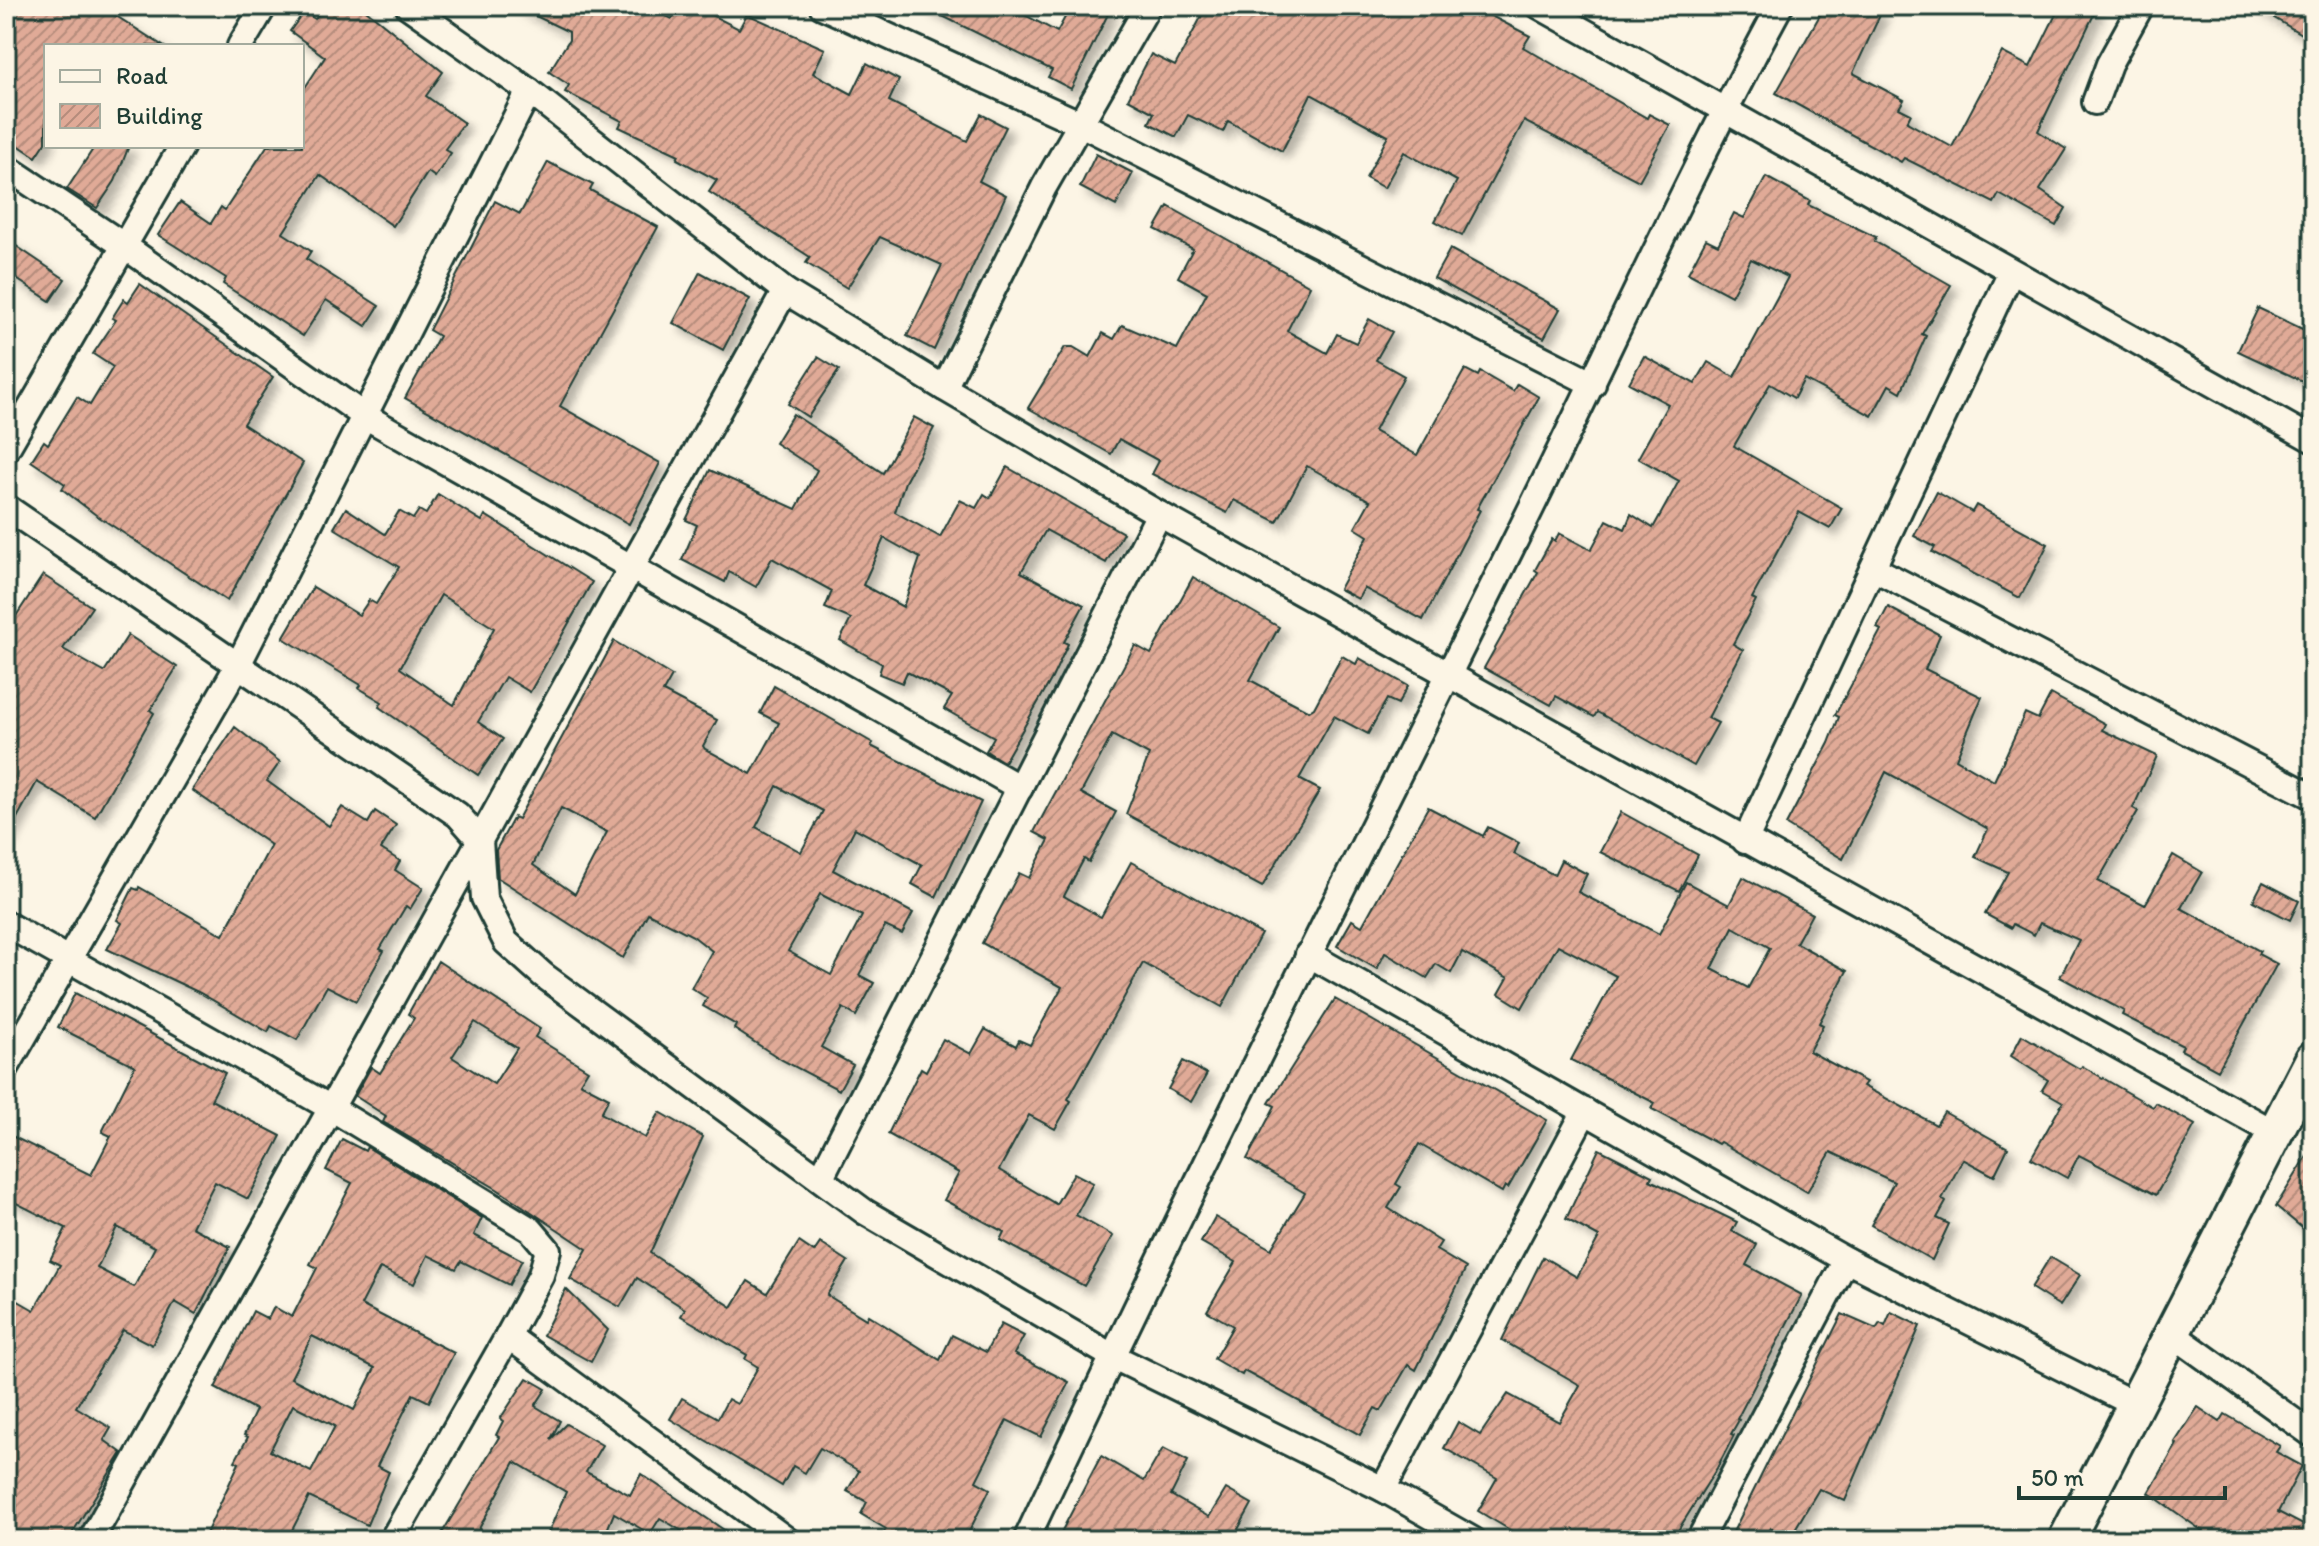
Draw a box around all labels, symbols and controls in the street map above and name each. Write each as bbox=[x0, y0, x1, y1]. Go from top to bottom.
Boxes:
legend bbox=[44, 44, 304, 148]
text: Road bbox=[116, 61, 168, 90]
text: Building bbox=[116, 101, 203, 130]
scale bar bbox=[2019, 1450, 2225, 1500]
text: 50 m bbox=[2031, 1463, 2084, 1492]

